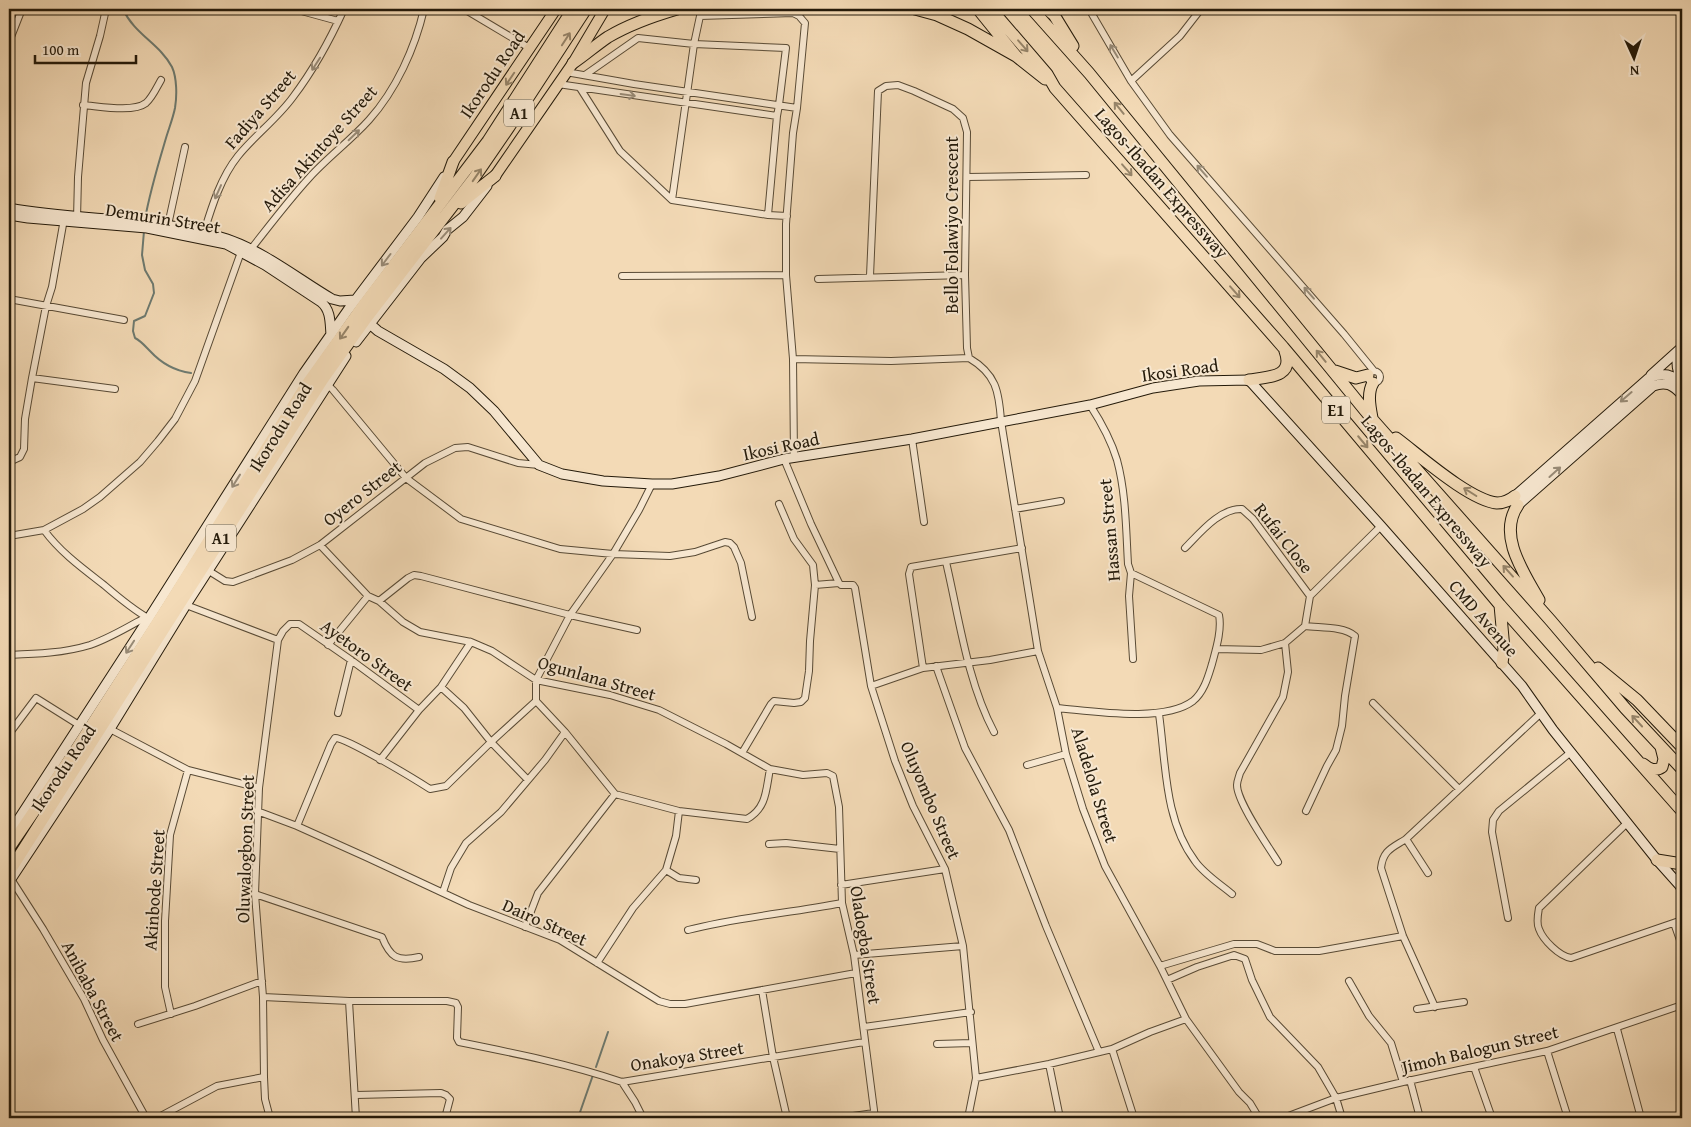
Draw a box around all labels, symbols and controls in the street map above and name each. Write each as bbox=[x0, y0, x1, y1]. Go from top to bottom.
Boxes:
street label: Ikorodu Road bbox=[453, 24, 532, 123]
scale bar bbox=[35, 32, 136, 64]
one-way arrow bbox=[561, 32, 571, 46]
north arrow bbox=[1608, 32, 1658, 82]
text: 100 m bbox=[42, 39, 80, 60]
one-way arrow bbox=[1017, 39, 1029, 52]
one-way arrow bbox=[1108, 45, 1118, 59]
one-way arrow bbox=[311, 56, 321, 70]
text: N bbox=[1629, 61, 1640, 81]
street label: Fadiya Street bbox=[218, 63, 303, 155]
one-way arrow bbox=[505, 71, 515, 85]
street label: Adisa Akintoye Street bbox=[255, 78, 384, 217]
one-way arrow bbox=[620, 90, 636, 100]
road number: A1 bbox=[504, 100, 534, 126]
street label: Lagos-Ibadan Expressway bbox=[1089, 102, 1235, 264]
one-way arrow bbox=[1113, 102, 1124, 115]
one-way arrow bbox=[347, 129, 360, 141]
street label: Bello Folawiyo Crescent bbox=[938, 136, 965, 314]
one-way arrow bbox=[1122, 163, 1133, 176]
one-way arrow bbox=[1196, 165, 1208, 178]
one-way arrow bbox=[472, 168, 482, 182]
one-way arrow bbox=[213, 184, 223, 199]
street label: Demurin Street bbox=[104, 196, 223, 240]
one-way arrow bbox=[440, 227, 451, 240]
one-way arrow bbox=[381, 253, 392, 266]
one-way arrow bbox=[1229, 285, 1240, 298]
one-way arrow bbox=[1303, 287, 1315, 300]
one-way arrow bbox=[339, 325, 349, 339]
one-way arrow bbox=[1316, 350, 1327, 363]
street label: Ikosi Road bbox=[1140, 351, 1221, 389]
street label: Ikorodu Road bbox=[242, 377, 318, 477]
one-way arrow bbox=[1620, 391, 1633, 402]
road number: E1 bbox=[1322, 396, 1350, 424]
street label: Lagos-Ibadan Expressway bbox=[1355, 409, 1499, 573]
street label: Ikosi Road bbox=[740, 425, 822, 467]
one-way arrow bbox=[1357, 435, 1368, 448]
street label: Oyero Street bbox=[317, 453, 408, 533]
one-way arrow bbox=[1548, 466, 1561, 478]
one-way arrow bbox=[231, 473, 241, 487]
street label: Hassan Street bbox=[1091, 477, 1127, 582]
one-way arrow bbox=[1464, 486, 1478, 496]
street label: Rufai Close bbox=[1248, 497, 1320, 579]
road number: A1 bbox=[206, 524, 236, 552]
one-way arrow bbox=[1502, 565, 1513, 578]
street label: CMD Avenue bbox=[1443, 573, 1525, 663]
street label: Ayetoro Street bbox=[315, 612, 419, 698]
one-way arrow bbox=[125, 640, 135, 654]
street label: Ogunlana Street bbox=[535, 648, 660, 708]
one-way arrow bbox=[1631, 714, 1643, 727]
street label: Ikorodu Road bbox=[24, 718, 103, 817]
street label: Aladelola Street bbox=[1065, 724, 1126, 847]
street label: Oluyombo Street bbox=[894, 737, 968, 864]
street label: Oluwalogbon Street bbox=[229, 774, 261, 923]
street label: Akinbode Street bbox=[136, 828, 172, 951]
street label: Oladogba Street bbox=[843, 884, 889, 1007]
street label: Dairo Street bbox=[498, 891, 592, 953]
street label: Anibaba Street bbox=[55, 936, 131, 1047]
street label: Jimoh Balogun Street bbox=[1397, 1018, 1562, 1081]
street label: Onakoya Street bbox=[628, 1034, 746, 1078]

